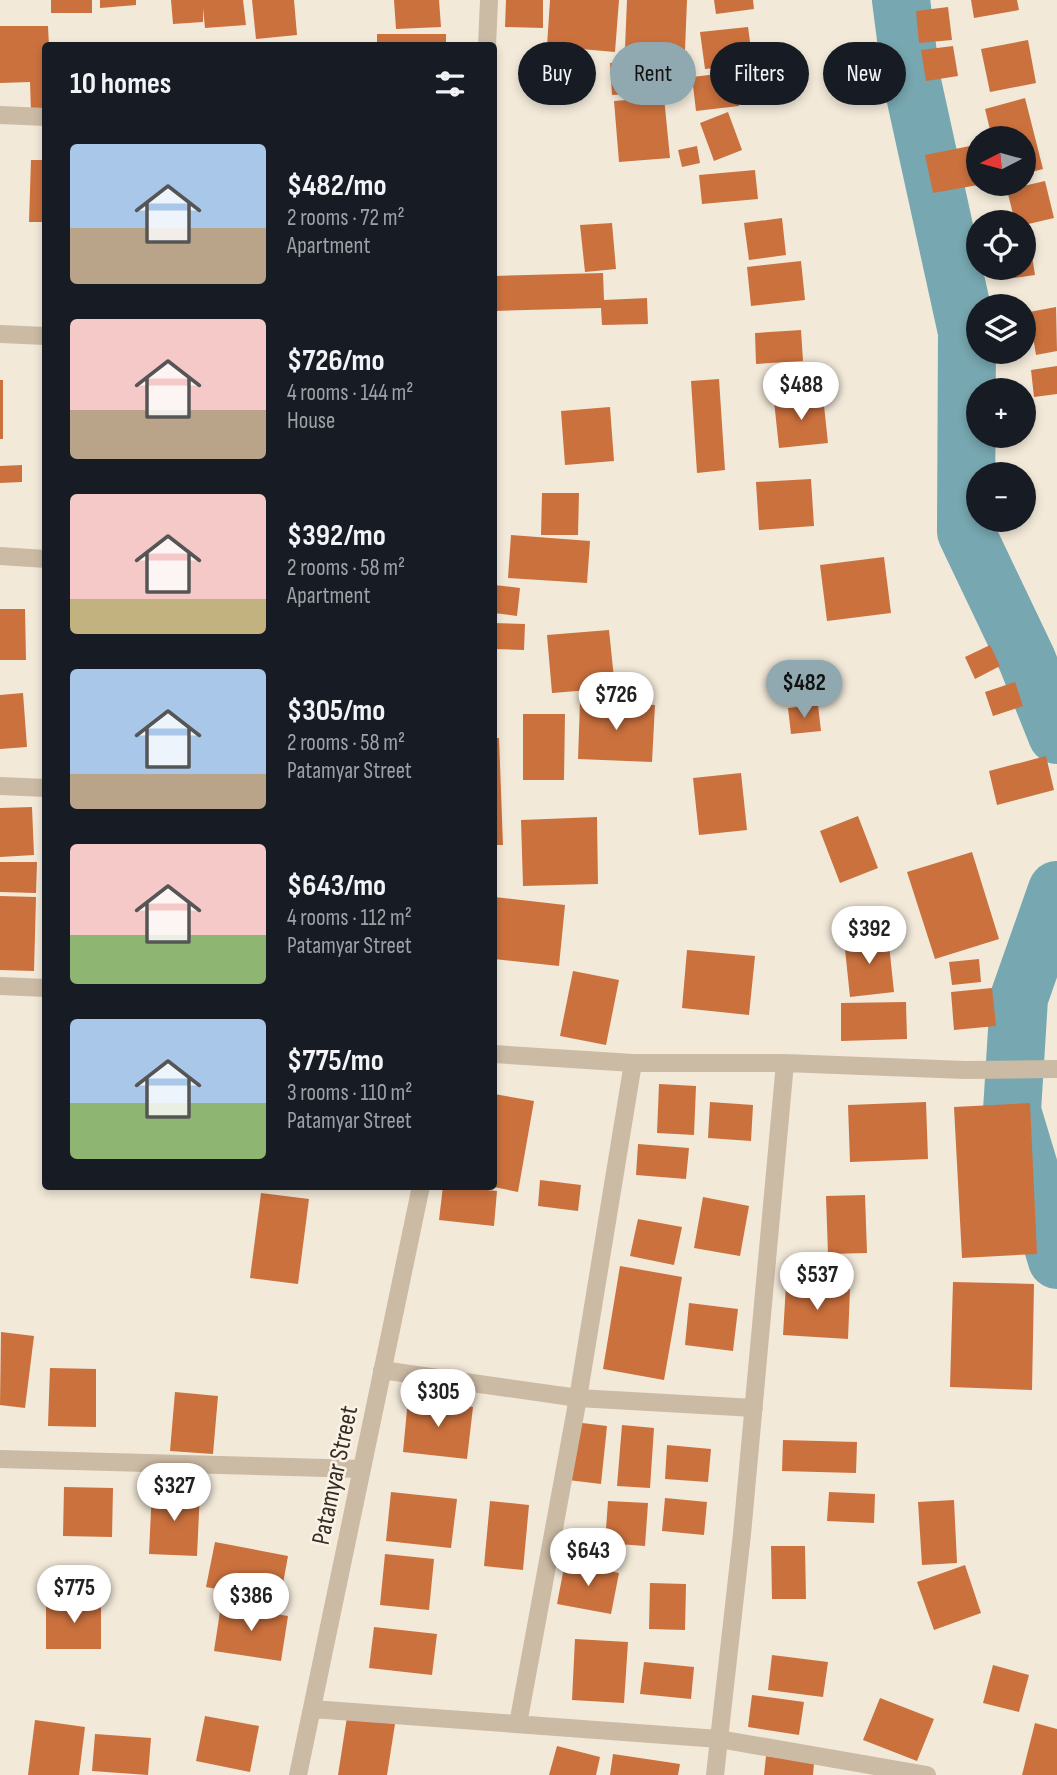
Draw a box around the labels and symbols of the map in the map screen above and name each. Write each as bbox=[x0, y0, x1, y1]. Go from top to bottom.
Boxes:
north arrow bbox=[966, 126, 1036, 196]
pin: $488 bbox=[760, 362, 842, 422]
pin: $482 bbox=[763, 660, 845, 720]
pin: $726 bbox=[575, 672, 657, 732]
pin: $392 bbox=[828, 906, 910, 966]
pin: $537 bbox=[776, 1252, 858, 1312]
pin: $305 bbox=[397, 1370, 479, 1429]
street label: Patamyar Street bbox=[306, 1403, 365, 1548]
pin: $327 bbox=[133, 1464, 215, 1523]
pin: $643 bbox=[547, 1528, 629, 1588]
pin: $775 bbox=[33, 1566, 115, 1625]
pin: $386 bbox=[210, 1574, 292, 1633]

